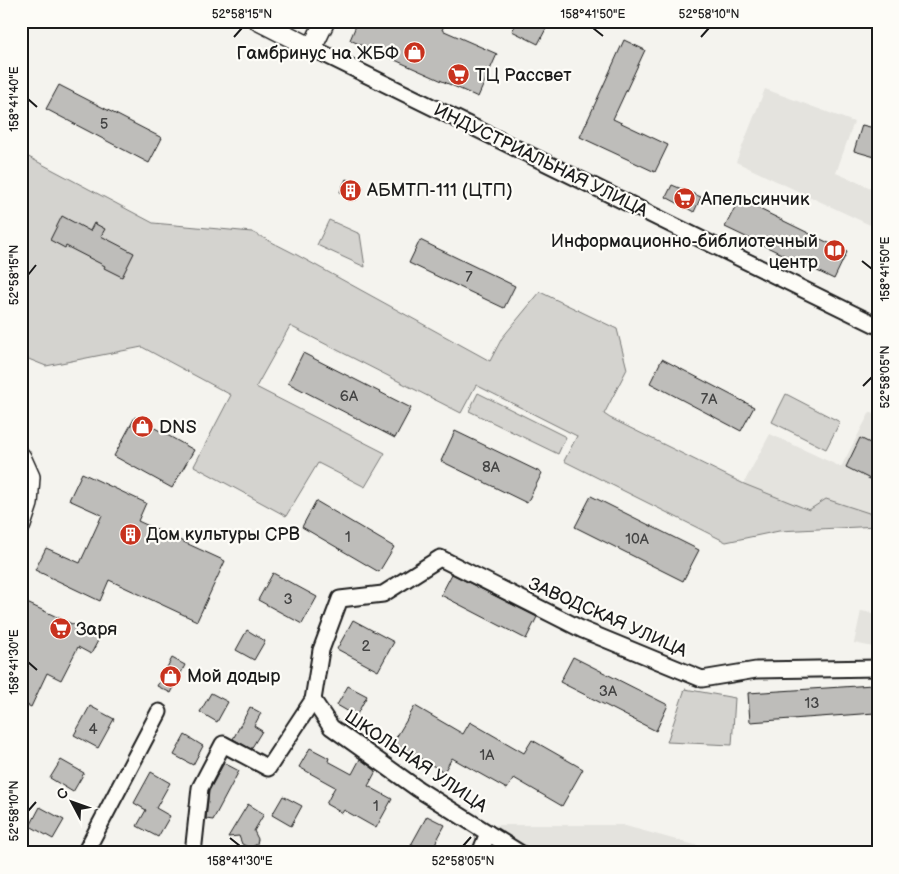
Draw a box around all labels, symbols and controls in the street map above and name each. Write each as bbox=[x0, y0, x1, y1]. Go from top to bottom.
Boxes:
text: 52°58'15"N bbox=[212, 7, 272, 22]
text: 158°41'50"E bbox=[560, 7, 626, 22]
text: 52°58'10"N bbox=[679, 7, 739, 22]
shop icon: Гамбринус на ЖБФ bbox=[403, 41, 427, 65]
place label: Гамбринус на ЖБФ bbox=[236, 43, 399, 64]
supermarket icon: ТЦ Рассвет bbox=[447, 63, 471, 87]
place label: ТЦ Рассвет bbox=[475, 65, 572, 86]
text: 158°41'40"E bbox=[7, 66, 22, 132]
street label: ИНДУСТРИАЛЬНАЯ УЛИЦА bbox=[430, 99, 651, 222]
house number: 5 bbox=[100, 115, 108, 134]
building icon: АБМТП-111 (ЦТП) bbox=[339, 178, 363, 202]
place label: АБМТП-111 (ЦТП) bbox=[366, 180, 513, 201]
supermarket icon: Апельсинчик bbox=[673, 187, 697, 211]
place label: Апельсинчик bbox=[700, 189, 810, 210]
place label: Информационно-библиотечный центр bbox=[551, 231, 818, 273]
text: 158°41'50"E bbox=[878, 236, 893, 302]
library icon: Информационно-библиотечный центр bbox=[822, 239, 846, 263]
text: 52°58'15"N bbox=[7, 245, 22, 305]
house number: 7 bbox=[465, 268, 473, 287]
text: 52°58'05"N bbox=[878, 345, 893, 409]
house number: 6А bbox=[340, 387, 359, 406]
house number: 7А bbox=[701, 390, 718, 409]
shop icon: DNS bbox=[131, 415, 155, 439]
place label: DNS bbox=[159, 417, 197, 438]
house number: 8А bbox=[482, 458, 501, 477]
building icon: Дом культуры СРВ bbox=[118, 522, 142, 546]
place label: Дом культуры СРВ bbox=[146, 524, 300, 545]
house number: 1 bbox=[345, 528, 351, 547]
house number: 10А bbox=[625, 530, 650, 549]
street label: ЗАВОДСКАЯ УЛИЦА bbox=[525, 573, 690, 662]
house number: 3 bbox=[283, 590, 293, 609]
supermarket icon: Заря bbox=[48, 617, 72, 641]
place label: Заря bbox=[76, 619, 117, 640]
text: 158°41'30"E bbox=[7, 629, 22, 695]
house number: 2 bbox=[362, 637, 371, 656]
shop icon: Мой додыр bbox=[159, 664, 183, 688]
place label: Мой додыр bbox=[187, 666, 280, 687]
house number: 3А bbox=[599, 682, 618, 701]
house number: 13 bbox=[804, 694, 820, 713]
street label: ШКОЛЬНАЯ УЛИЦА bbox=[340, 706, 491, 817]
house number: 4 bbox=[88, 720, 98, 739]
house number: 1А bbox=[480, 746, 495, 765]
north arrow bbox=[48, 776, 98, 826]
text: 52°58'10"N bbox=[7, 781, 22, 841]
text: С bbox=[53, 784, 72, 803]
house number: 1 bbox=[373, 797, 379, 816]
text: 158°41'30"E bbox=[207, 854, 273, 869]
text: 52°58'05"N bbox=[431, 854, 495, 869]

